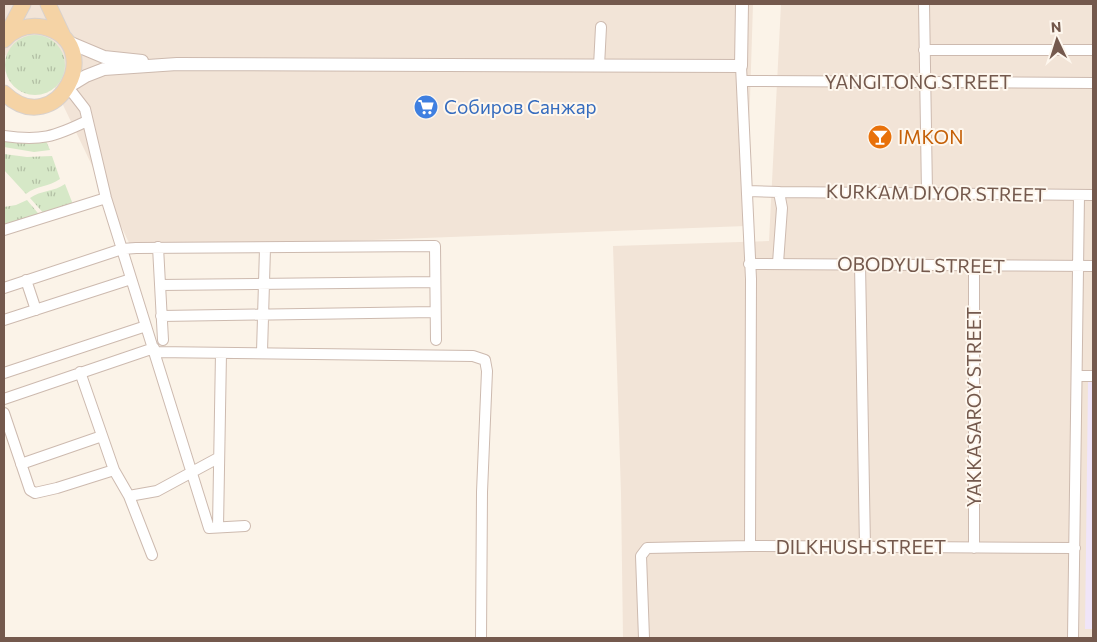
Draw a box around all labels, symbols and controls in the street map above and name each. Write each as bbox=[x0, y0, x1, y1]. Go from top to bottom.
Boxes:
north arrow bbox=[1032, 15, 1082, 65]
text: N bbox=[1050, 18, 1062, 35]
street label: YANGITONG STREET bbox=[825, 70, 1011, 93]
supermarket icon: Собиров Санжар bbox=[413, 94, 439, 120]
place label: Собиров Санжар bbox=[444, 95, 597, 118]
bar icon: IMKON bbox=[867, 124, 893, 150]
place label: IMKON bbox=[898, 125, 963, 148]
street label: KURKAM DIYOR STREET bbox=[826, 179, 1046, 206]
street label: OBODYUL STREET bbox=[837, 252, 1005, 277]
street label: YAKKASAROY STREET bbox=[962, 307, 985, 507]
street label: DILKHUSH STREET bbox=[776, 535, 946, 558]

